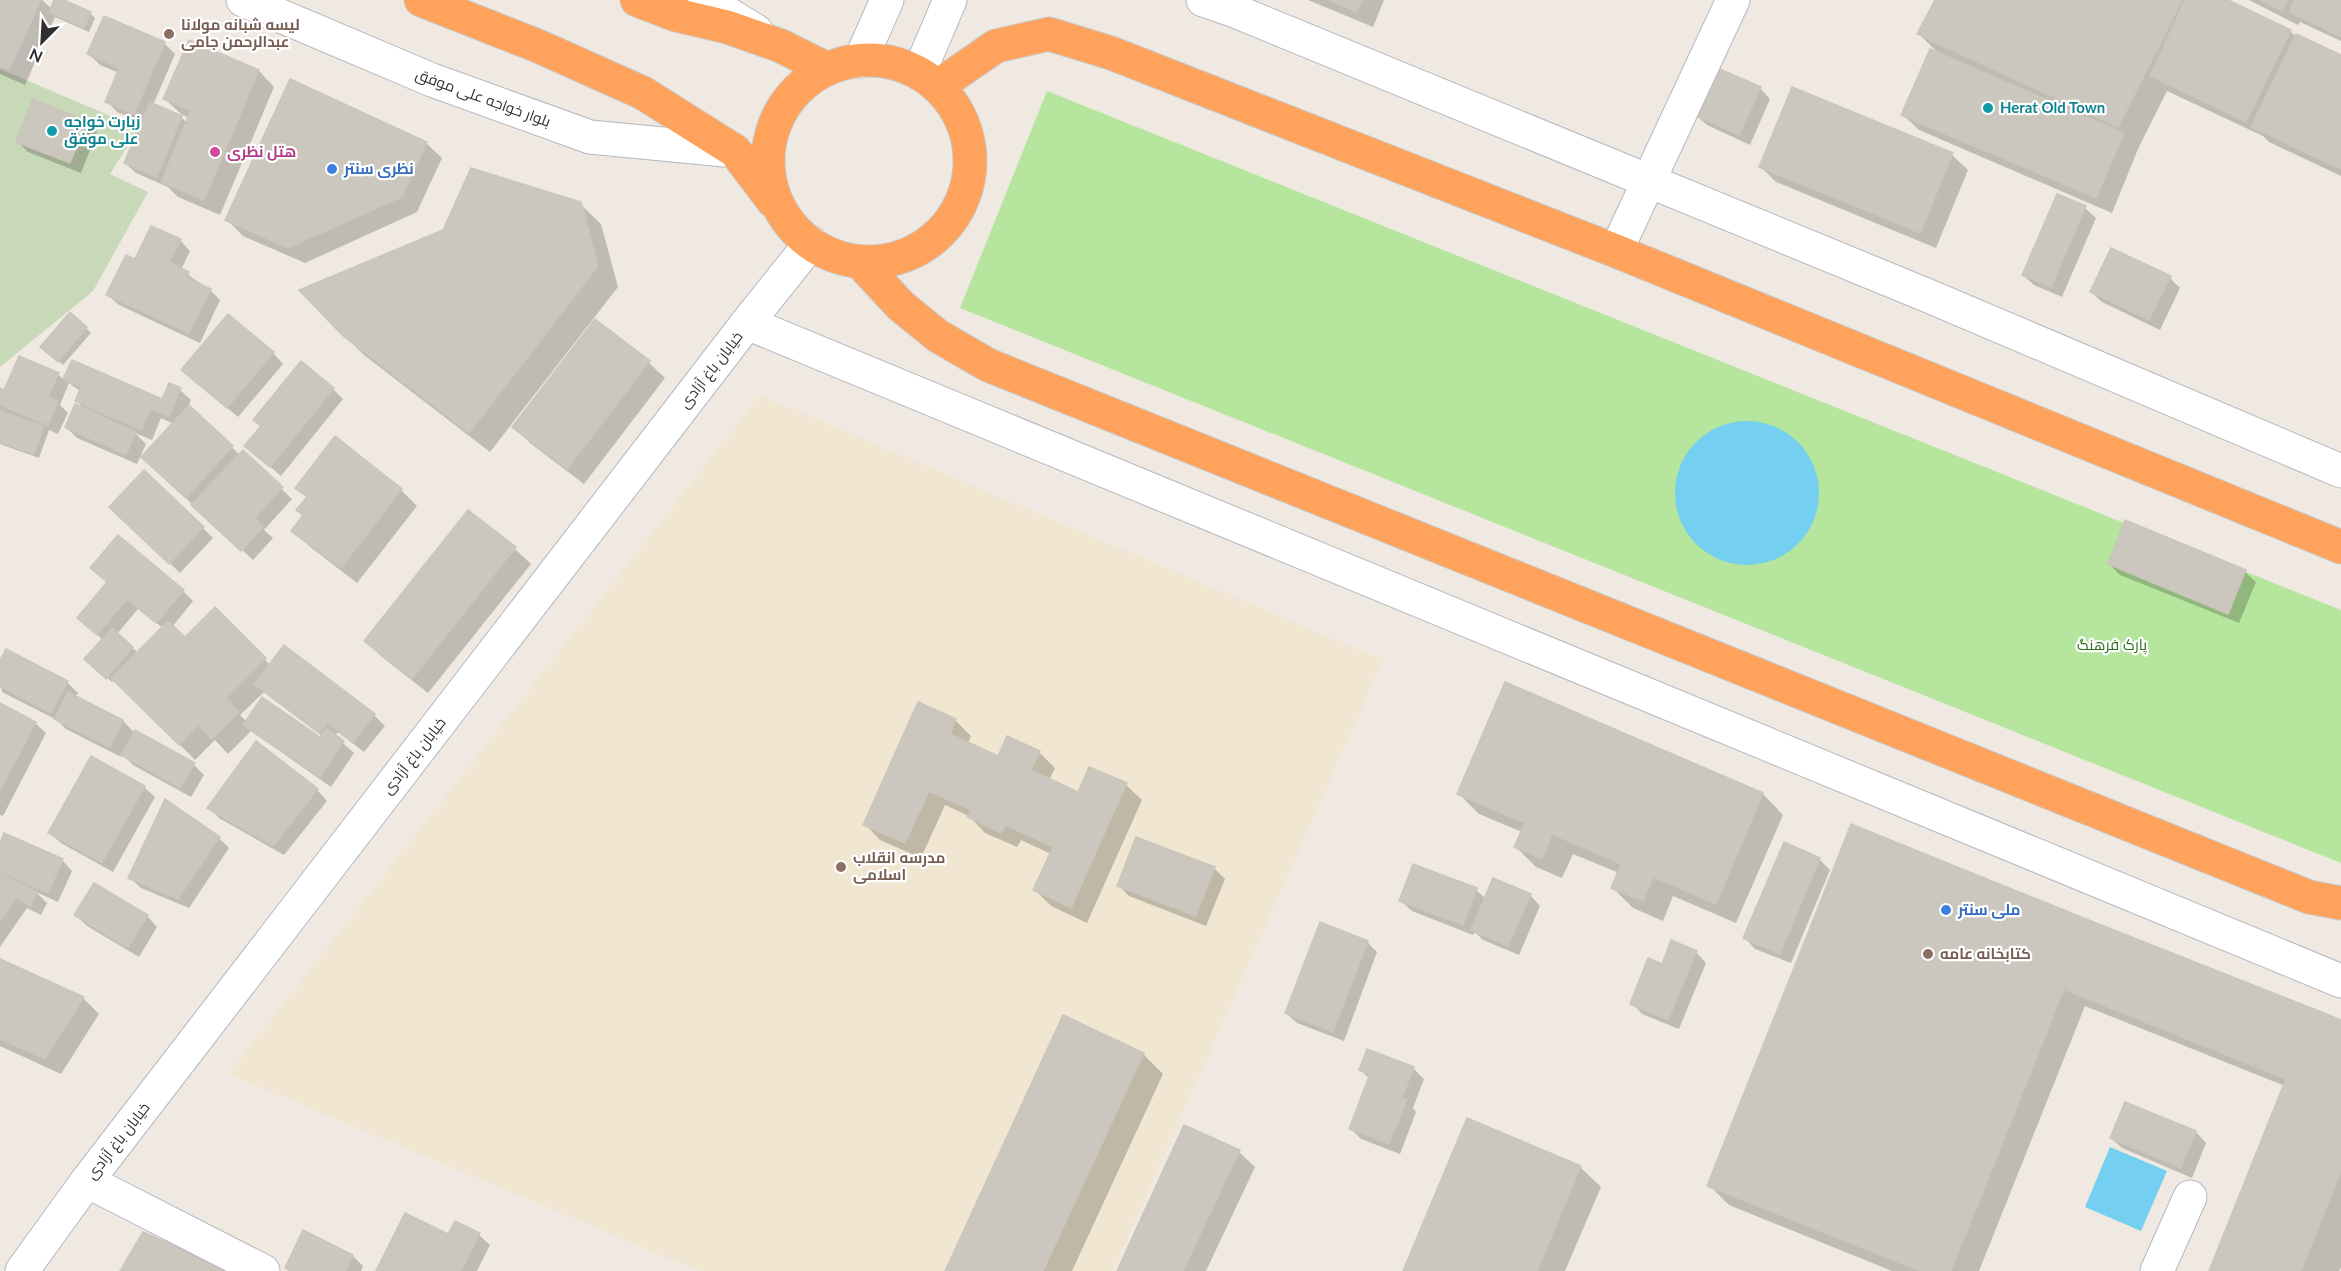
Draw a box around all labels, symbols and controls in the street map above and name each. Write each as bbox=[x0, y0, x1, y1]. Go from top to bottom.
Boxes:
north arrow bbox=[12, 12, 72, 72]
place label: لیسه شبانه مولانا عبدالرحمن جامی bbox=[181, 15, 300, 51]
marker: لیسه شبانه مولانا عبدالرحمن جامی bbox=[162, 27, 176, 41]
text: N bbox=[26, 45, 45, 67]
street label: بلوار خواجه علی موفق bbox=[413, 64, 553, 132]
place label: Herat Old Town bbox=[2000, 98, 2105, 116]
marker: Herat Old Town bbox=[1981, 101, 1995, 115]
place label: زبارت خواجه علی موفق bbox=[64, 112, 140, 148]
marker: زبارت خواجه علی موفق bbox=[45, 124, 59, 138]
place label: هتل نظری bbox=[227, 142, 296, 161]
marker: هتل نظری bbox=[208, 145, 222, 159]
place label: نظری سنتر bbox=[343, 159, 414, 178]
marker: نظری سنتر bbox=[325, 162, 339, 176]
street label: خیابان باغ آزادی bbox=[675, 327, 748, 413]
park label: پارک فرهنگ bbox=[2077, 635, 2147, 655]
street label: خیابان باغ آزادی bbox=[378, 713, 451, 799]
place label: مدرسه انقلاب اسلامی bbox=[853, 848, 945, 884]
marker: مدرسه انقلاب اسلامی bbox=[834, 860, 848, 874]
place label: ملی سنتر bbox=[1957, 900, 2021, 919]
marker: ملی سنتر bbox=[1939, 903, 1953, 917]
place label: کتابخانه عامه bbox=[1940, 944, 2031, 962]
marker: کتابخانه عامه bbox=[1921, 947, 1935, 961]
street label: خیابان باغ آزادی bbox=[82, 1098, 155, 1184]

